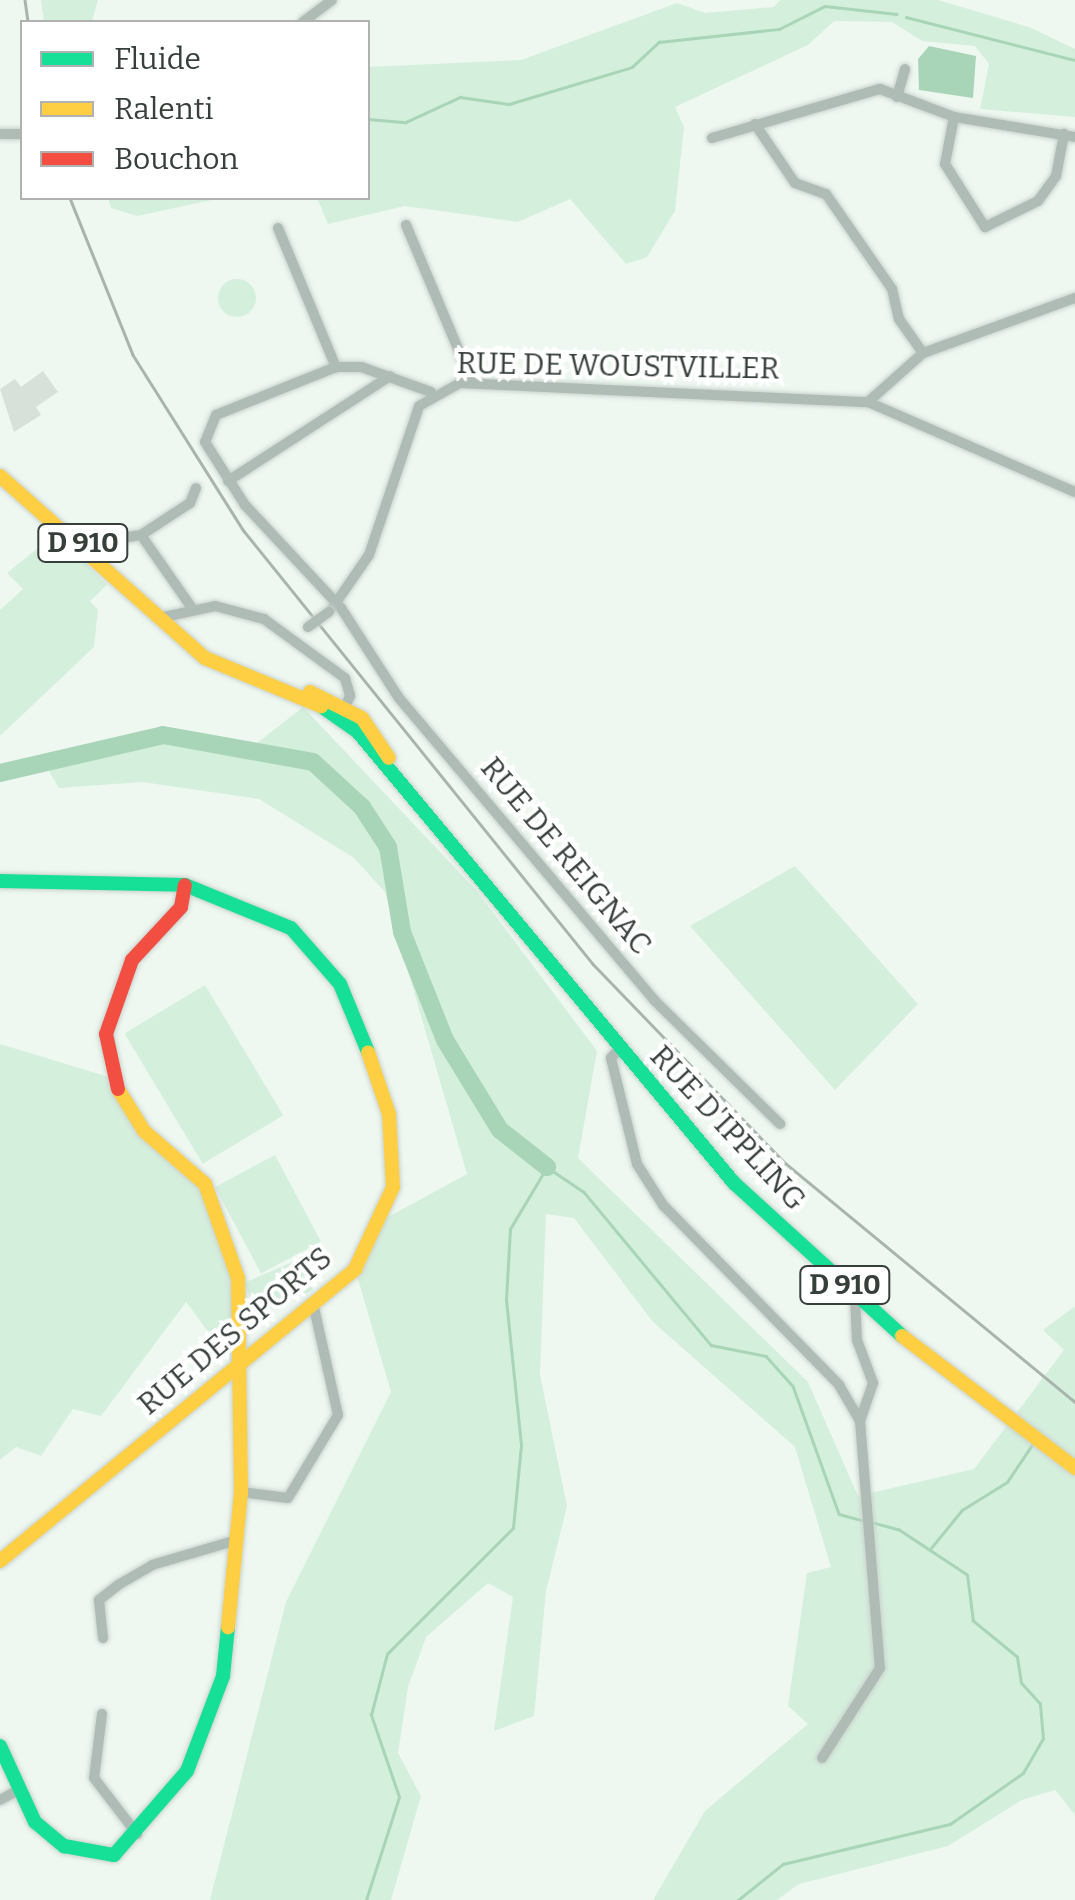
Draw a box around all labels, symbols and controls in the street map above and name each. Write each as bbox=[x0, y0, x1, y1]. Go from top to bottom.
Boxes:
legend bbox=[20, 20, 370, 200]
text: Fluide bbox=[114, 41, 201, 77]
text: Ralenti bbox=[114, 91, 214, 127]
text: Bouchon bbox=[114, 141, 239, 177]
street label: RUE DE WOUSTVILLER bbox=[456, 345, 780, 387]
road number: D 910 bbox=[36, 520, 130, 566]
street label: RUE DE REIGNAC bbox=[473, 750, 659, 962]
street label: RUE D'IPPLING bbox=[643, 1038, 813, 1218]
street label: RUE DES SPORTS bbox=[131, 1240, 339, 1422]
road number: D 910 bbox=[798, 1262, 892, 1308]

